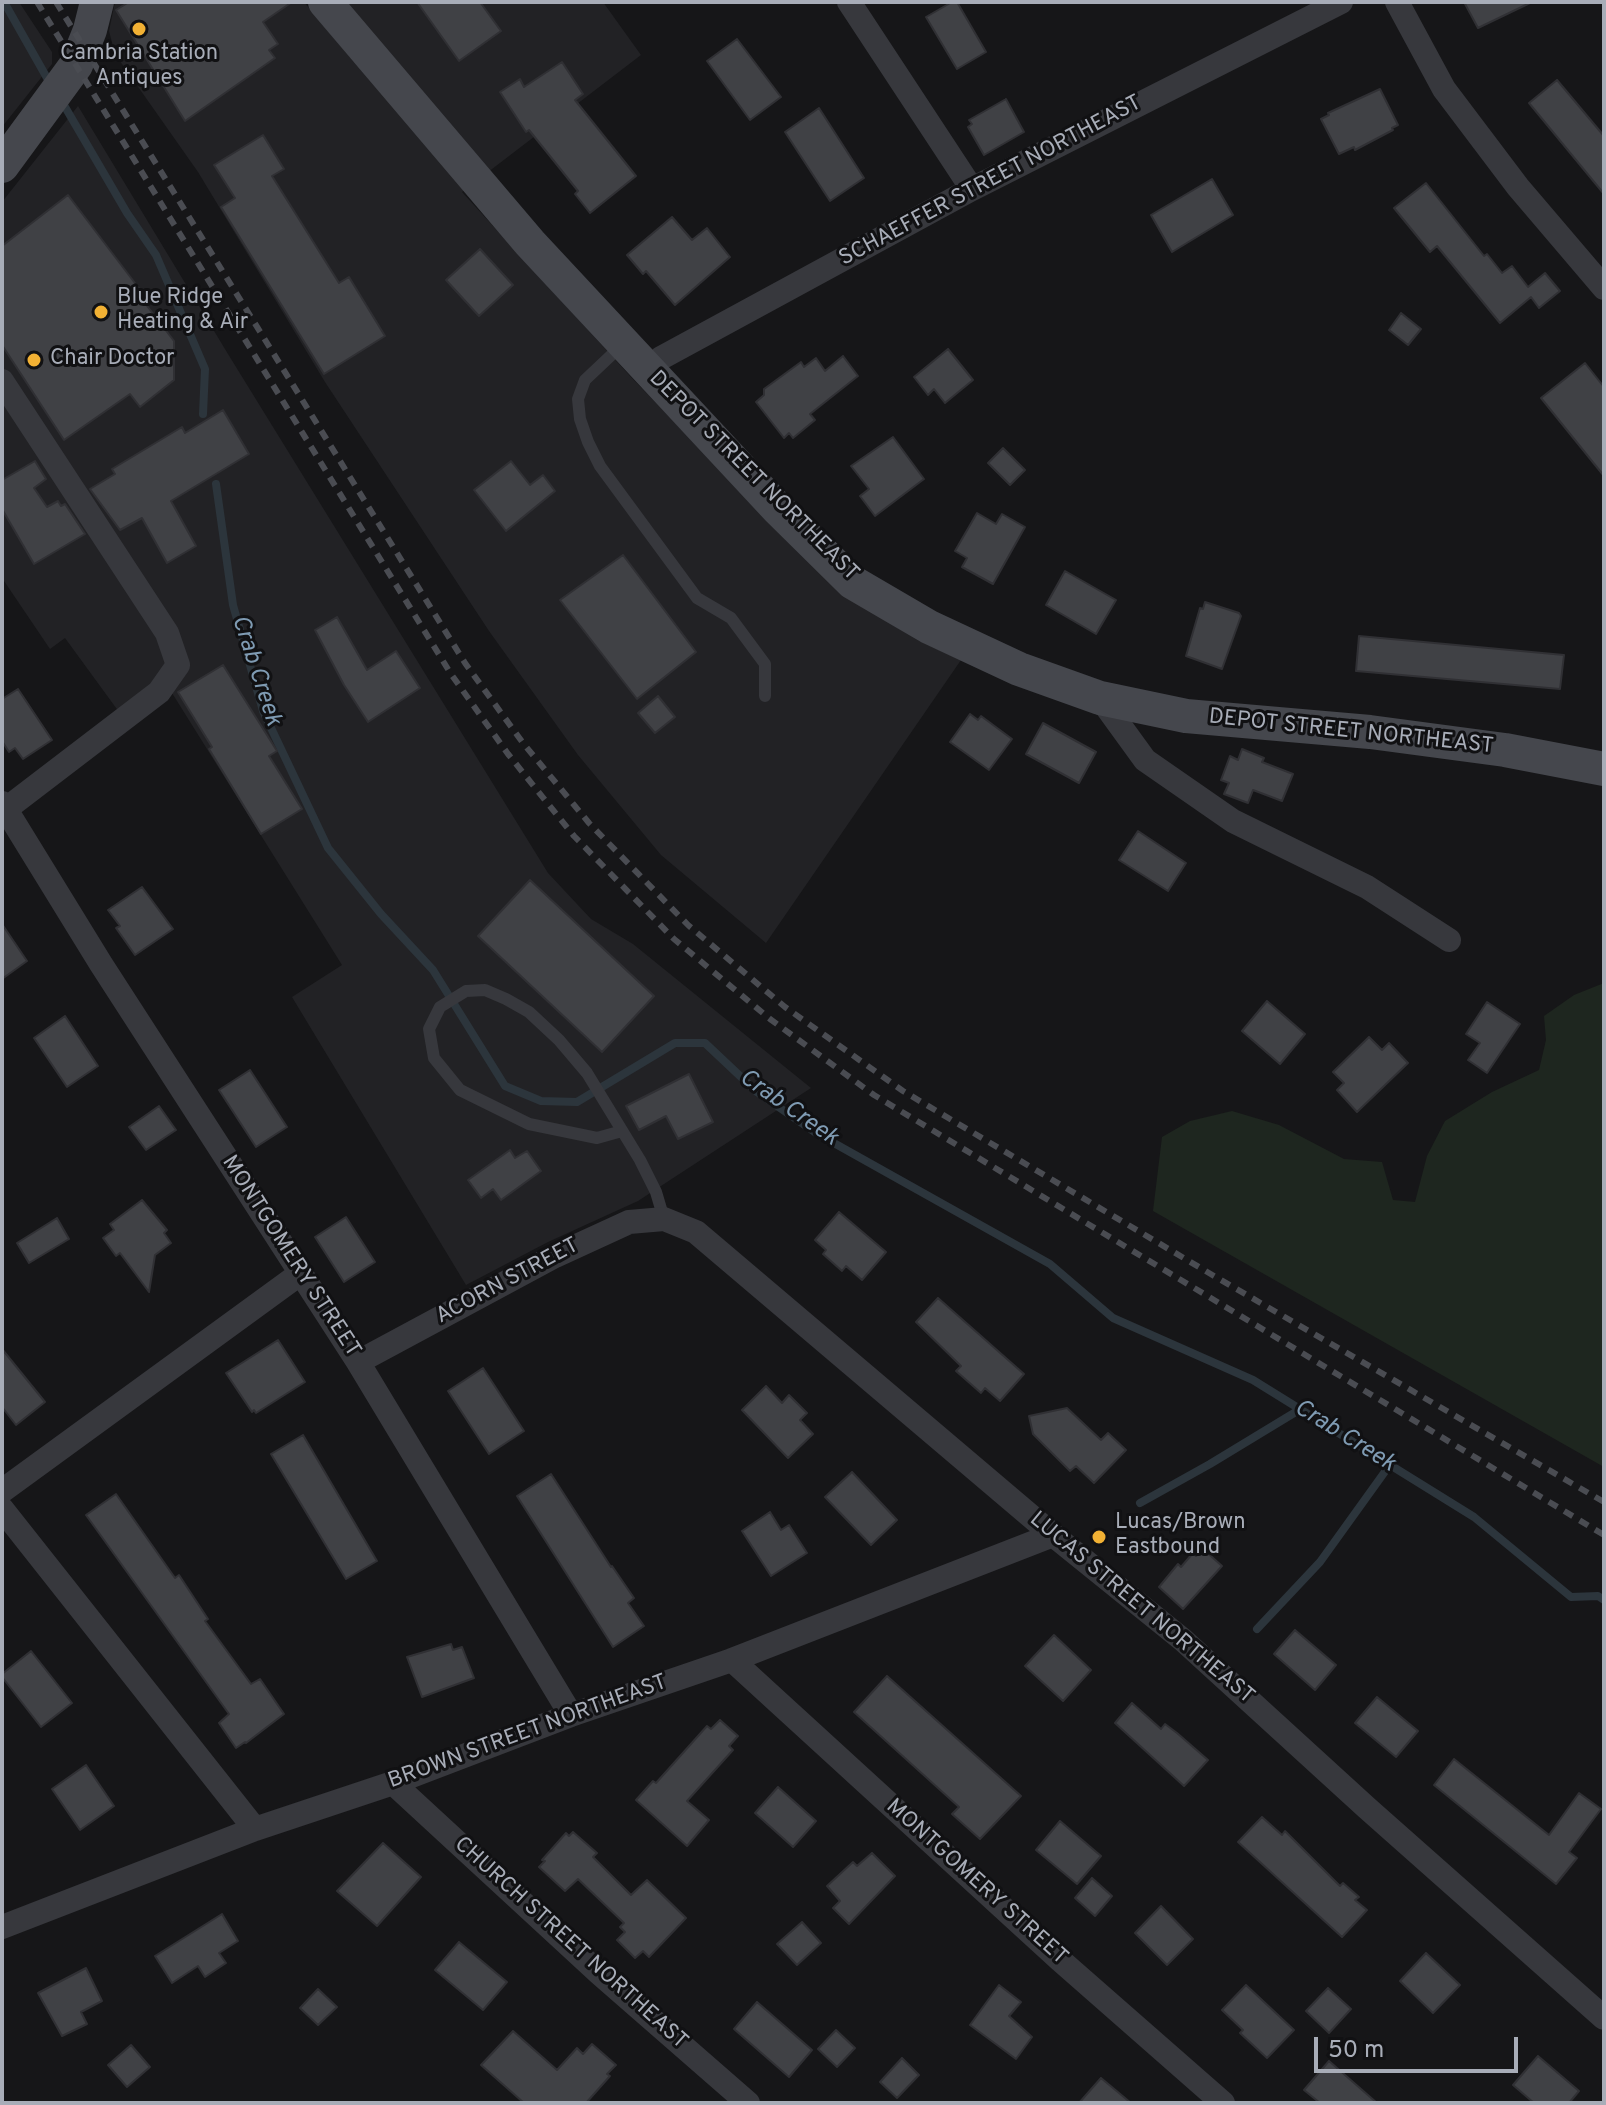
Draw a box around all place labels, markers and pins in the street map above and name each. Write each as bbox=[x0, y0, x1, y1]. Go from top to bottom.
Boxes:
marker: Cambria Station Antiques bbox=[130, 20, 148, 38]
place label: Cambria Station Antiques bbox=[60, 42, 218, 94]
place label: Blue Ridge Heating & Air bbox=[117, 286, 248, 338]
marker: Blue Ridge Heating & Air bbox=[92, 303, 110, 321]
place label: Chair Doctor bbox=[50, 347, 175, 373]
marker: Chair Doctor bbox=[25, 351, 43, 369]
place label: Lucas/Brown Eastbound bbox=[1115, 1511, 1246, 1562]
marker: Lucas/Brown Eastbound bbox=[1090, 1528, 1108, 1546]

